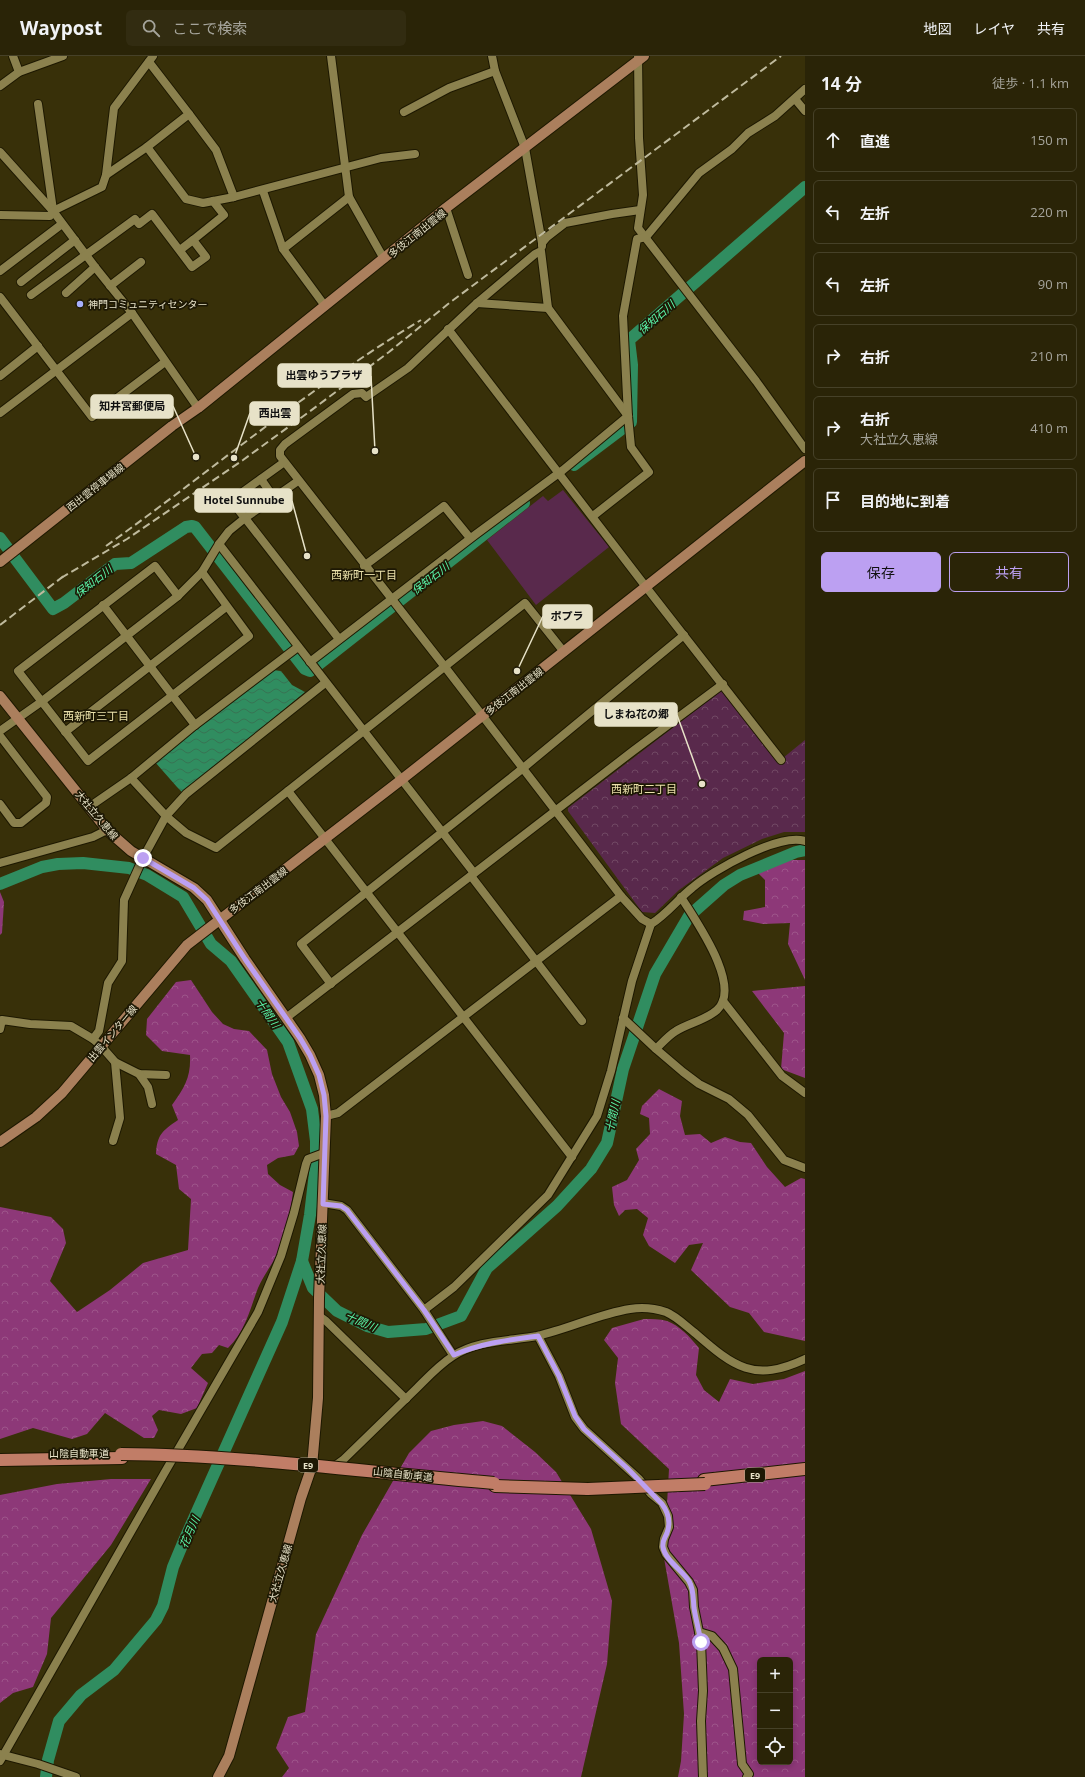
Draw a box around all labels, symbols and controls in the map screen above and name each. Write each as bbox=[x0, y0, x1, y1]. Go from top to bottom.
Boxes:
search box bbox=[126, 10, 406, 46]
text: Waypost bbox=[20, 15, 102, 41]
icon: search bbox=[140, 17, 162, 39]
text: ここで検索 bbox=[172, 18, 247, 38]
text: 地図 bbox=[923, 19, 951, 38]
text: レイヤ bbox=[973, 19, 1015, 38]
text: 共有 bbox=[1037, 19, 1065, 38]
text: 14 分 bbox=[821, 72, 862, 95]
text: 徒歩 · 1.1 km bbox=[992, 74, 1069, 92]
icon: ahead bbox=[822, 129, 844, 151]
text: 直進 bbox=[860, 131, 890, 151]
text: 150 m bbox=[1030, 131, 1068, 149]
icon: left bbox=[822, 201, 844, 223]
text: 左折 bbox=[860, 203, 890, 223]
text: 220 m bbox=[1030, 203, 1068, 221]
street label: 多伎江南出雲線 bbox=[385, 206, 449, 260]
icon: left bbox=[822, 273, 844, 295]
text: 左折 bbox=[860, 275, 890, 295]
text: 90 m bbox=[1038, 275, 1068, 293]
water label: 保知石川 bbox=[634, 296, 678, 337]
place label: 神門コミュニティセンター bbox=[88, 297, 207, 311]
marker: 神門コミュニティセンター bbox=[75, 299, 85, 309]
icon: right bbox=[822, 345, 844, 367]
text: 右折 bbox=[860, 347, 890, 367]
text: 210 m bbox=[1030, 347, 1068, 365]
callout: 出雲ゆうプラザ bbox=[278, 364, 371, 387]
text: 出雲ゆうプラザ bbox=[286, 367, 362, 382]
callout: 知井宮郵便局 bbox=[91, 395, 173, 418]
text: 知井宮郵便局 bbox=[99, 398, 165, 413]
callout: 西出雲 bbox=[250, 402, 299, 425]
text: 西出雲 bbox=[259, 405, 292, 420]
text: 右折 bbox=[860, 409, 890, 429]
icon: right bbox=[822, 417, 844, 439]
text: 410 m bbox=[1030, 419, 1068, 437]
text: 大社立久恵線 bbox=[860, 430, 938, 448]
street label: 西出雲停車場線 bbox=[63, 460, 127, 514]
callout: Hotel Sunnube bbox=[195, 489, 292, 512]
icon: arrive bbox=[822, 489, 844, 511]
text: 目的地に到着 bbox=[860, 491, 950, 511]
text: Hotel Sunnube bbox=[203, 492, 285, 507]
button: 保存 bbox=[821, 552, 941, 592]
button: 共有 bbox=[949, 552, 1069, 592]
water label: 保知石川 bbox=[408, 558, 453, 597]
water label: 保知石川 bbox=[71, 561, 116, 600]
district label: 西新町一丁目 bbox=[331, 567, 397, 582]
callout: ポプラ bbox=[543, 605, 592, 628]
text: ポプラ bbox=[551, 608, 584, 623]
street label: 多伎江南出雲線 bbox=[482, 664, 546, 718]
callout: しまね花の郷 bbox=[595, 703, 677, 726]
text: しまね花の郷 bbox=[603, 706, 669, 721]
district label: 西新町三丁目 bbox=[63, 708, 129, 723]
district label: 西新町二丁目 bbox=[611, 781, 677, 796]
street label: 大社立久恵線 bbox=[72, 788, 122, 842]
route end bbox=[134, 849, 152, 867]
street label: 多伎江南出雲線 bbox=[226, 863, 290, 917]
water label: 十間川 bbox=[252, 995, 284, 1032]
street label: 出雲インター線 bbox=[84, 1002, 140, 1064]
water label: 十間川 bbox=[601, 1097, 623, 1134]
street label: 大社立久恵線 bbox=[313, 1224, 329, 1284]
water label: 十間川 bbox=[343, 1308, 380, 1335]
street label: 山陰自動車道 bbox=[49, 1446, 109, 1460]
road number: E9 bbox=[298, 1458, 318, 1472]
street label: 山陰自動車道 bbox=[372, 1464, 434, 1484]
road number: E9 bbox=[745, 1468, 765, 1482]
water label: 花月川 bbox=[175, 1513, 203, 1550]
street label: 大社立久恵線 bbox=[265, 1542, 295, 1604]
route start bbox=[692, 1633, 710, 1651]
map controls bbox=[757, 1657, 793, 1765]
button: + bbox=[757, 1657, 793, 1693]
button: − bbox=[757, 1693, 793, 1729]
button: locate bbox=[757, 1729, 793, 1765]

